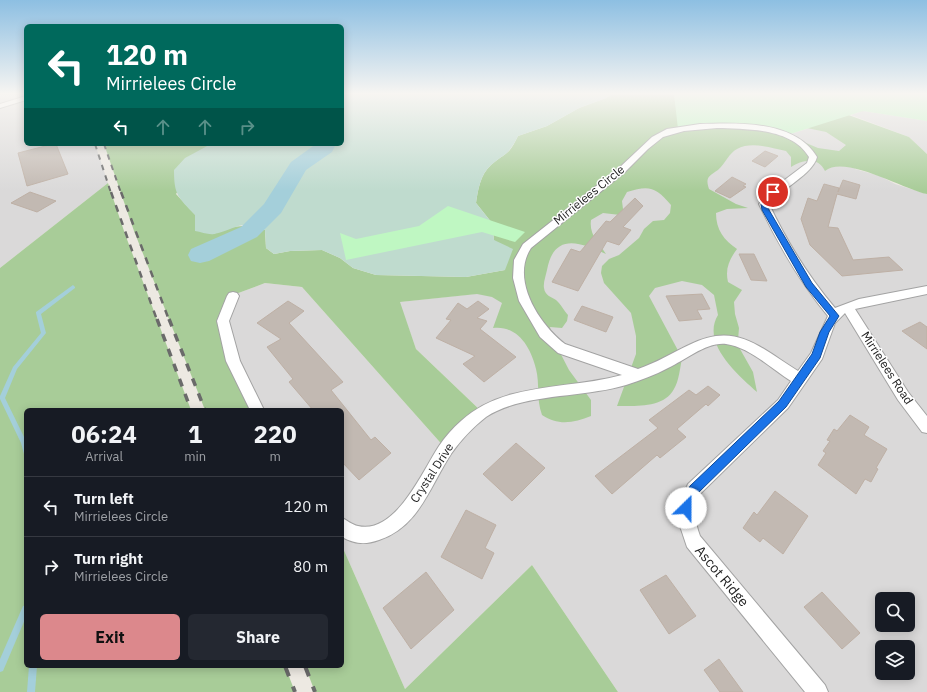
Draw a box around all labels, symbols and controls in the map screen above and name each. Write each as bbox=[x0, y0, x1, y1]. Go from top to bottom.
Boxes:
text: 120 m bbox=[106, 36, 188, 73]
icon: left bbox=[40, 40, 92, 92]
text: Mirrielees Circle bbox=[106, 72, 236, 95]
icon: left bbox=[110, 116, 132, 138]
icon: ahead bbox=[152, 116, 174, 138]
icon: ahead bbox=[194, 116, 216, 138]
icon: right bbox=[236, 116, 258, 138]
street label: Mirrielees Circle bbox=[550, 161, 628, 228]
pin bbox=[756, 175, 790, 209]
icon: arrive bbox=[762, 181, 784, 203]
street label: Mirrielees Road bbox=[858, 328, 917, 407]
text: 06:24 bbox=[71, 418, 137, 450]
text: 1 bbox=[188, 418, 202, 450]
text: 220 bbox=[253, 418, 297, 450]
street label: Crystal Drive bbox=[407, 440, 457, 505]
text: Arrival bbox=[85, 448, 123, 465]
text: min bbox=[184, 448, 206, 465]
text: m bbox=[269, 448, 281, 465]
position arrow bbox=[665, 487, 707, 529]
text: Turn left bbox=[74, 489, 134, 508]
icon: left bbox=[40, 496, 62, 518]
text: 120 m bbox=[284, 497, 328, 516]
text: Mirrielees Circle bbox=[74, 508, 168, 525]
street label: Ascot Ridge bbox=[691, 542, 753, 611]
text: Turn right bbox=[74, 549, 143, 568]
icon: right bbox=[40, 556, 62, 578]
text: 80 m bbox=[293, 557, 328, 576]
text: Mirrielees Circle bbox=[74, 568, 168, 585]
map controls bbox=[875, 592, 915, 680]
button: search bbox=[875, 592, 915, 632]
button: Exit bbox=[40, 614, 180, 660]
button: Share bbox=[188, 614, 328, 660]
button: layers bbox=[875, 640, 915, 680]

